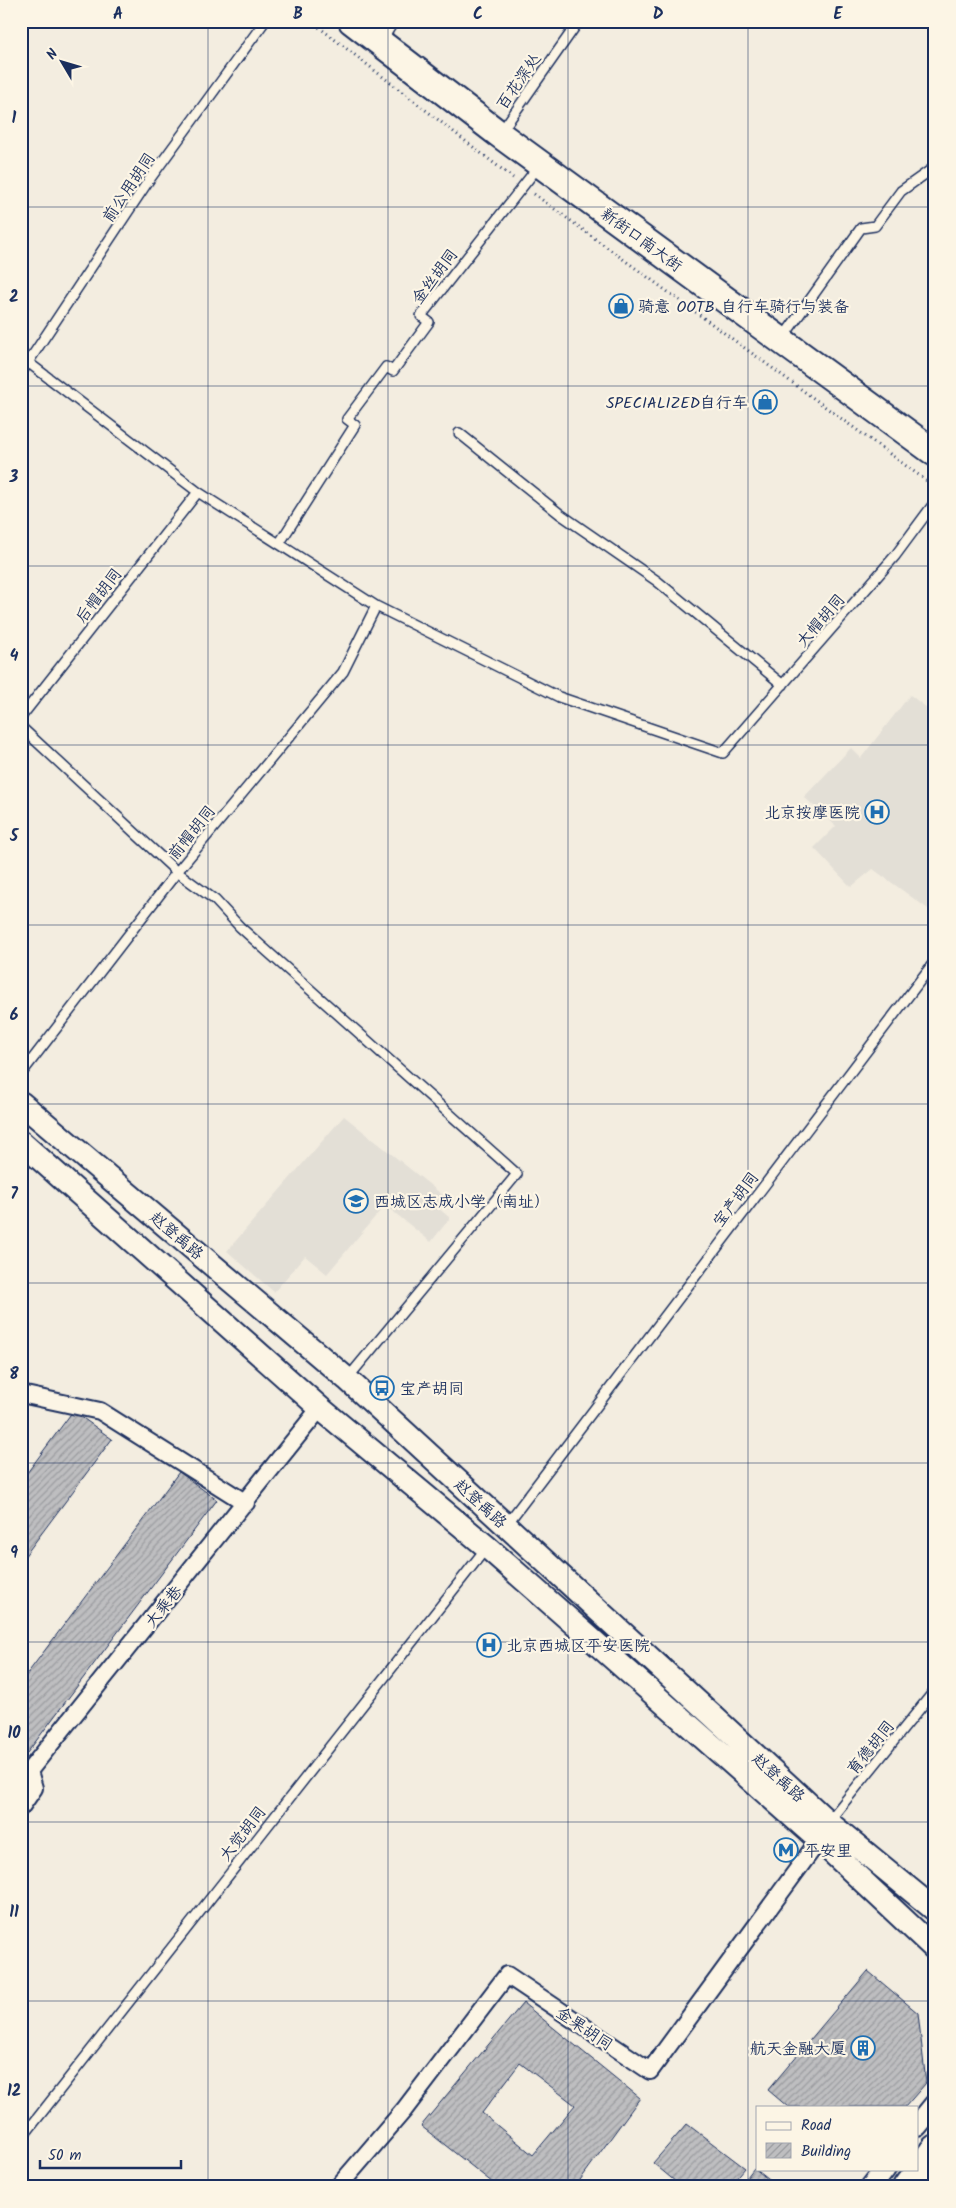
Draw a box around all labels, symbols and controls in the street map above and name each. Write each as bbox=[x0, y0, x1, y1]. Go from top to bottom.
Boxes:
text: A bbox=[113, 2, 123, 27]
text: B bbox=[293, 2, 303, 27]
text: C bbox=[473, 2, 483, 27]
text: D bbox=[653, 2, 664, 27]
text: E bbox=[834, 2, 844, 27]
north arrow bbox=[38, 38, 88, 88]
text: N bbox=[41, 44, 64, 65]
street label: 百花深处 bbox=[491, 48, 548, 115]
text: 1 bbox=[12, 106, 17, 131]
street label: 前公用胡同 bbox=[97, 148, 162, 228]
street label: 新街口南大街 bbox=[595, 202, 687, 279]
street label: 金丝胡同 bbox=[406, 244, 464, 310]
text: 2 bbox=[9, 285, 19, 310]
shop icon: 骑意 OOTB 自行车骑行与装备 bbox=[608, 293, 634, 319]
place label: 骑意 OOTB 自行车骑行与装备 bbox=[638, 295, 849, 320]
shop icon: SPECIALIZED自行车 bbox=[752, 389, 778, 415]
place label: SPECIALIZED自行车 bbox=[606, 391, 748, 416]
text: 3 bbox=[9, 465, 19, 490]
street label: 后帽胡同 bbox=[70, 563, 129, 629]
street label: 大帽胡同 bbox=[791, 589, 852, 653]
text: 4 bbox=[10, 644, 19, 669]
hospital icon: 北京按摩医院 bbox=[864, 799, 890, 825]
street label: 前帽胡同 bbox=[162, 800, 222, 866]
place label: 北京按摩医院 bbox=[764, 801, 860, 826]
text: 5 bbox=[9, 824, 20, 849]
text: 6 bbox=[10, 1003, 19, 1028]
street label: 宝产胡同 bbox=[707, 1167, 765, 1233]
text: 7 bbox=[10, 1182, 18, 1207]
school or university icon: 西城区志成小学（南址） bbox=[343, 1188, 369, 1214]
place label: 西城区志成小学（南址） bbox=[374, 1190, 550, 1215]
street label: 赵登禹路 bbox=[143, 1206, 209, 1266]
text: 8 bbox=[9, 1362, 19, 1387]
bus stop icon: 宝产胡同 bbox=[369, 1375, 395, 1401]
place label: 宝产胡同 bbox=[400, 1377, 464, 1402]
street label: 赵登禹路 bbox=[448, 1473, 512, 1535]
text: 9 bbox=[10, 1541, 18, 1566]
street label: 大乘巷 bbox=[139, 1580, 189, 1633]
hospital icon: 北京西城区平安医院 bbox=[476, 1632, 502, 1658]
place label: 北京西城区平安医院 bbox=[506, 1634, 650, 1659]
street label: 育德胡同 bbox=[841, 1715, 901, 1781]
text: 10 bbox=[7, 1721, 21, 1746]
street label: 赵登禹路 bbox=[746, 1747, 810, 1809]
street label: 大觉胡同 bbox=[214, 1801, 273, 1867]
metro station icon: 平安里 bbox=[773, 1837, 799, 1863]
place label: 平安里 bbox=[804, 1839, 852, 1864]
text: 11 bbox=[9, 1900, 19, 1925]
street label: 金果胡同 bbox=[551, 2001, 618, 2058]
building icon: 航天金融大厦 bbox=[850, 2035, 876, 2061]
place label: 航天金融大厦 bbox=[750, 2037, 846, 2062]
text: 12 bbox=[7, 2079, 21, 2104]
legend bbox=[756, 2106, 918, 2170]
text: Road bbox=[801, 2114, 832, 2138]
scale bar bbox=[40, 2138, 181, 2170]
text: Building bbox=[801, 2140, 851, 2164]
text: 50 m bbox=[48, 2144, 82, 2168]

